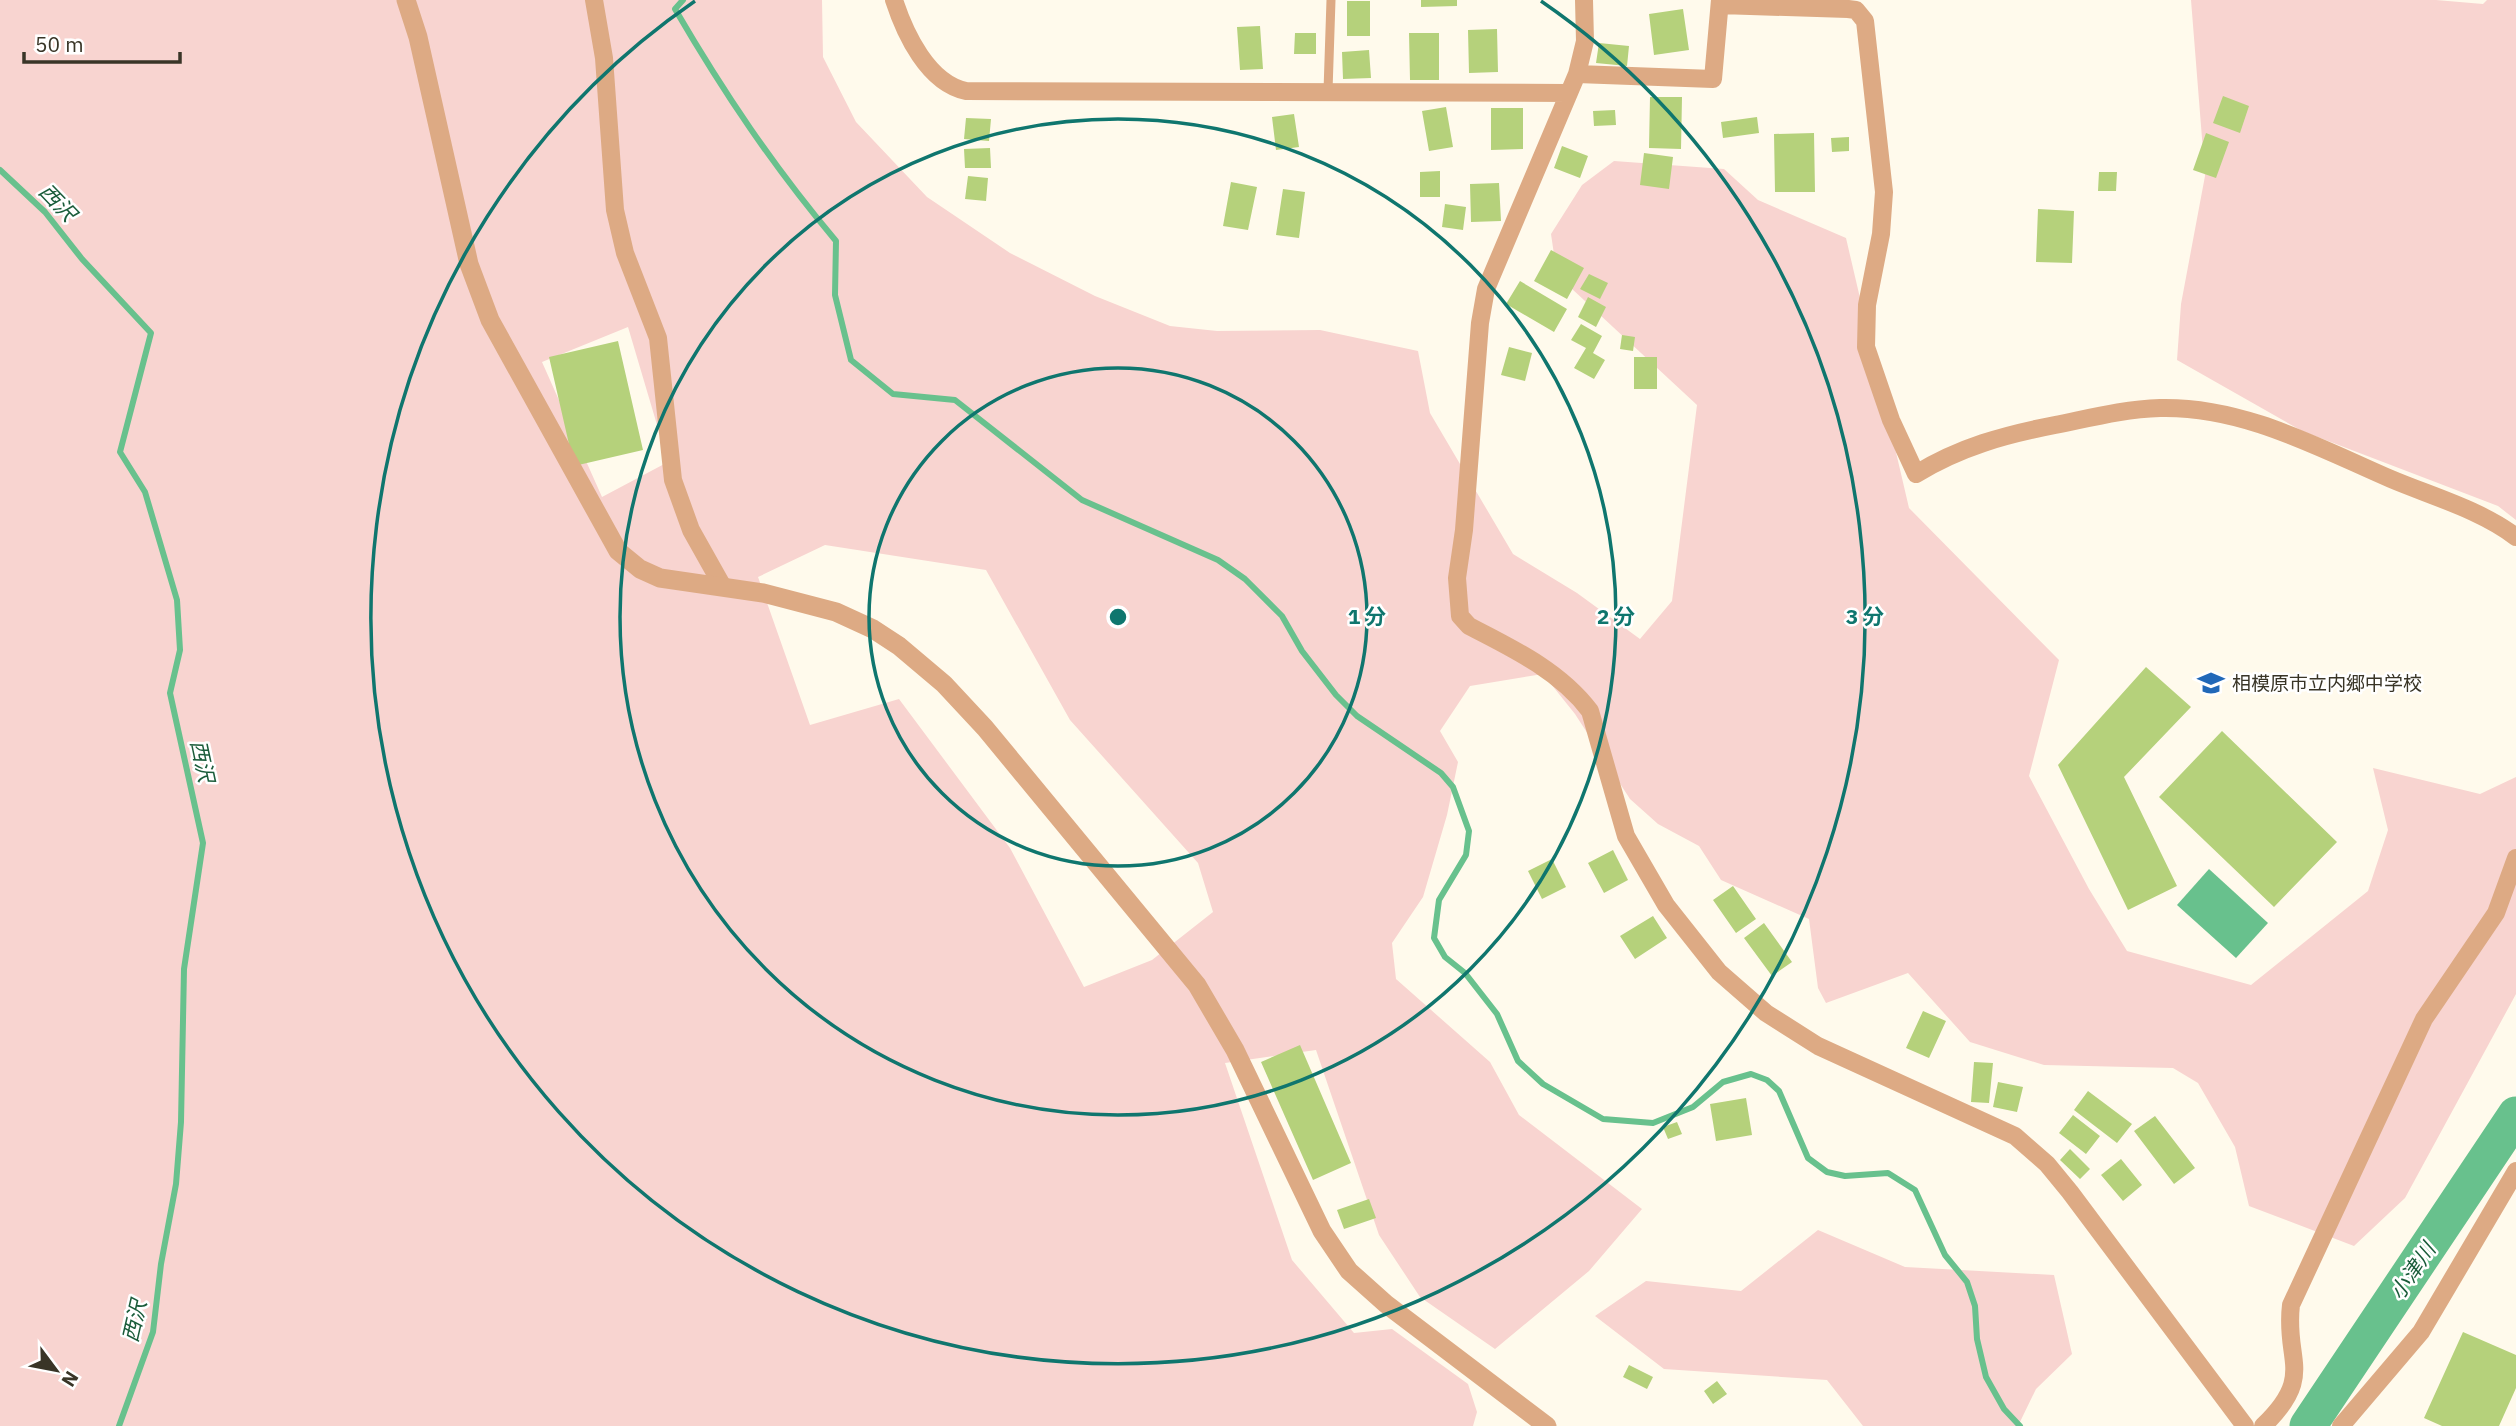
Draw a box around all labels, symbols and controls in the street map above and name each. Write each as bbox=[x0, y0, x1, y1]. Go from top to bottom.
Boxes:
scale bar bbox=[24, 21, 180, 65]
text: 50 m bbox=[35, 30, 84, 58]
water label: 西沢 bbox=[33, 177, 85, 229]
text: 1 分 bbox=[1348, 602, 1386, 630]
text: 2 分 bbox=[1597, 602, 1635, 630]
text: 3 分 bbox=[1846, 602, 1884, 630]
centre of rings bbox=[1106, 605, 1130, 629]
school or university icon: 相模原市立内郷中学校 bbox=[2196, 668, 2226, 698]
place label: 相模原市立内郷中学校 bbox=[2232, 671, 2422, 695]
water label: 西沢 bbox=[185, 738, 222, 787]
water label: 小津川 bbox=[2383, 1235, 2442, 1305]
water label: 西沢 bbox=[116, 1294, 153, 1345]
north arrow bbox=[21, 1335, 91, 1405]
text: N bbox=[57, 1367, 84, 1391]

